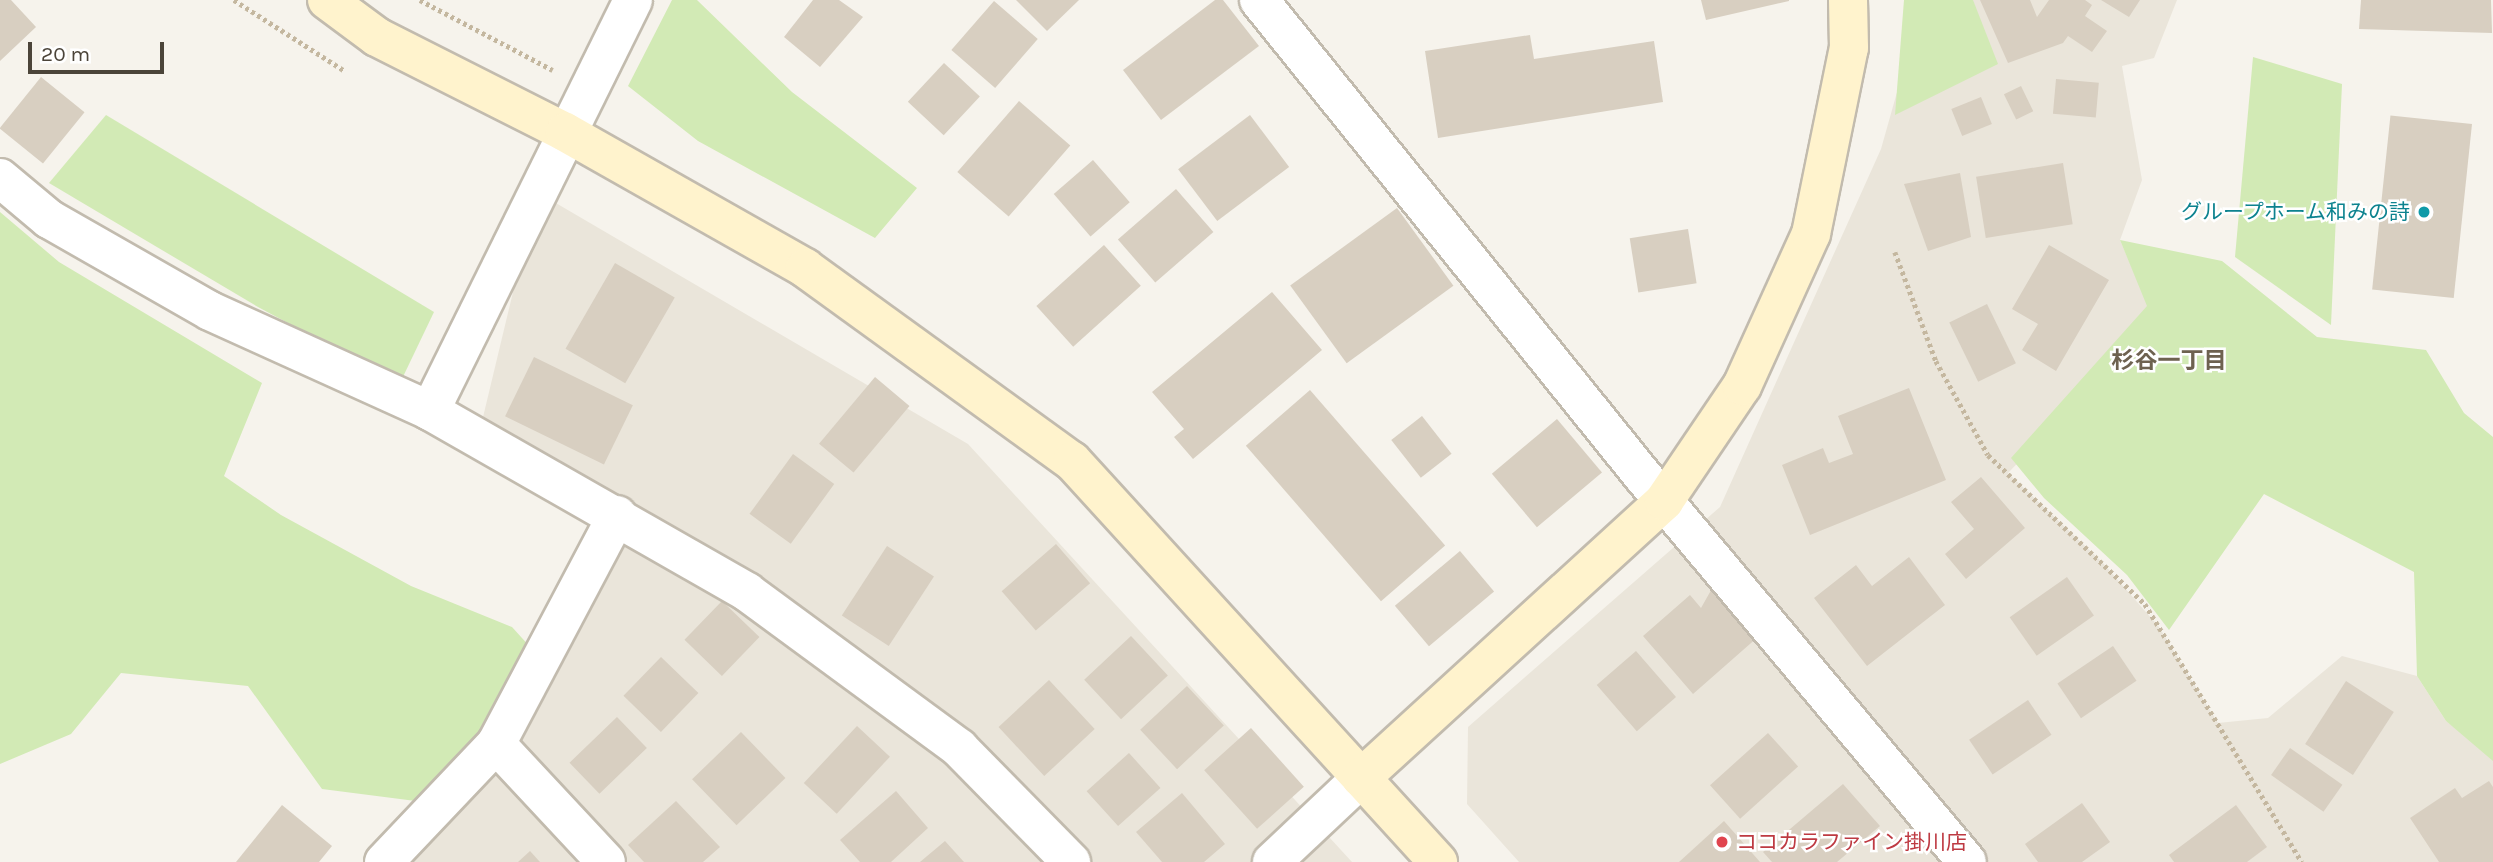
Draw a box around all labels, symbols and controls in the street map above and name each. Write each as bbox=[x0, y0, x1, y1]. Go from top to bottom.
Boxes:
scale bar bbox=[32, 28, 168, 72]
text: 20 m bbox=[41, 42, 90, 66]
place label: グループホーム和みの詩 bbox=[2179, 199, 2410, 225]
marker: グループホーム和みの詩 bbox=[2416, 204, 2432, 220]
district label: 杉谷一丁目 bbox=[2112, 347, 2226, 375]
place label: ココカラファイン掛川店 bbox=[1736, 829, 1967, 855]
marker: ココカラファイン掛川店 bbox=[1714, 834, 1730, 850]

